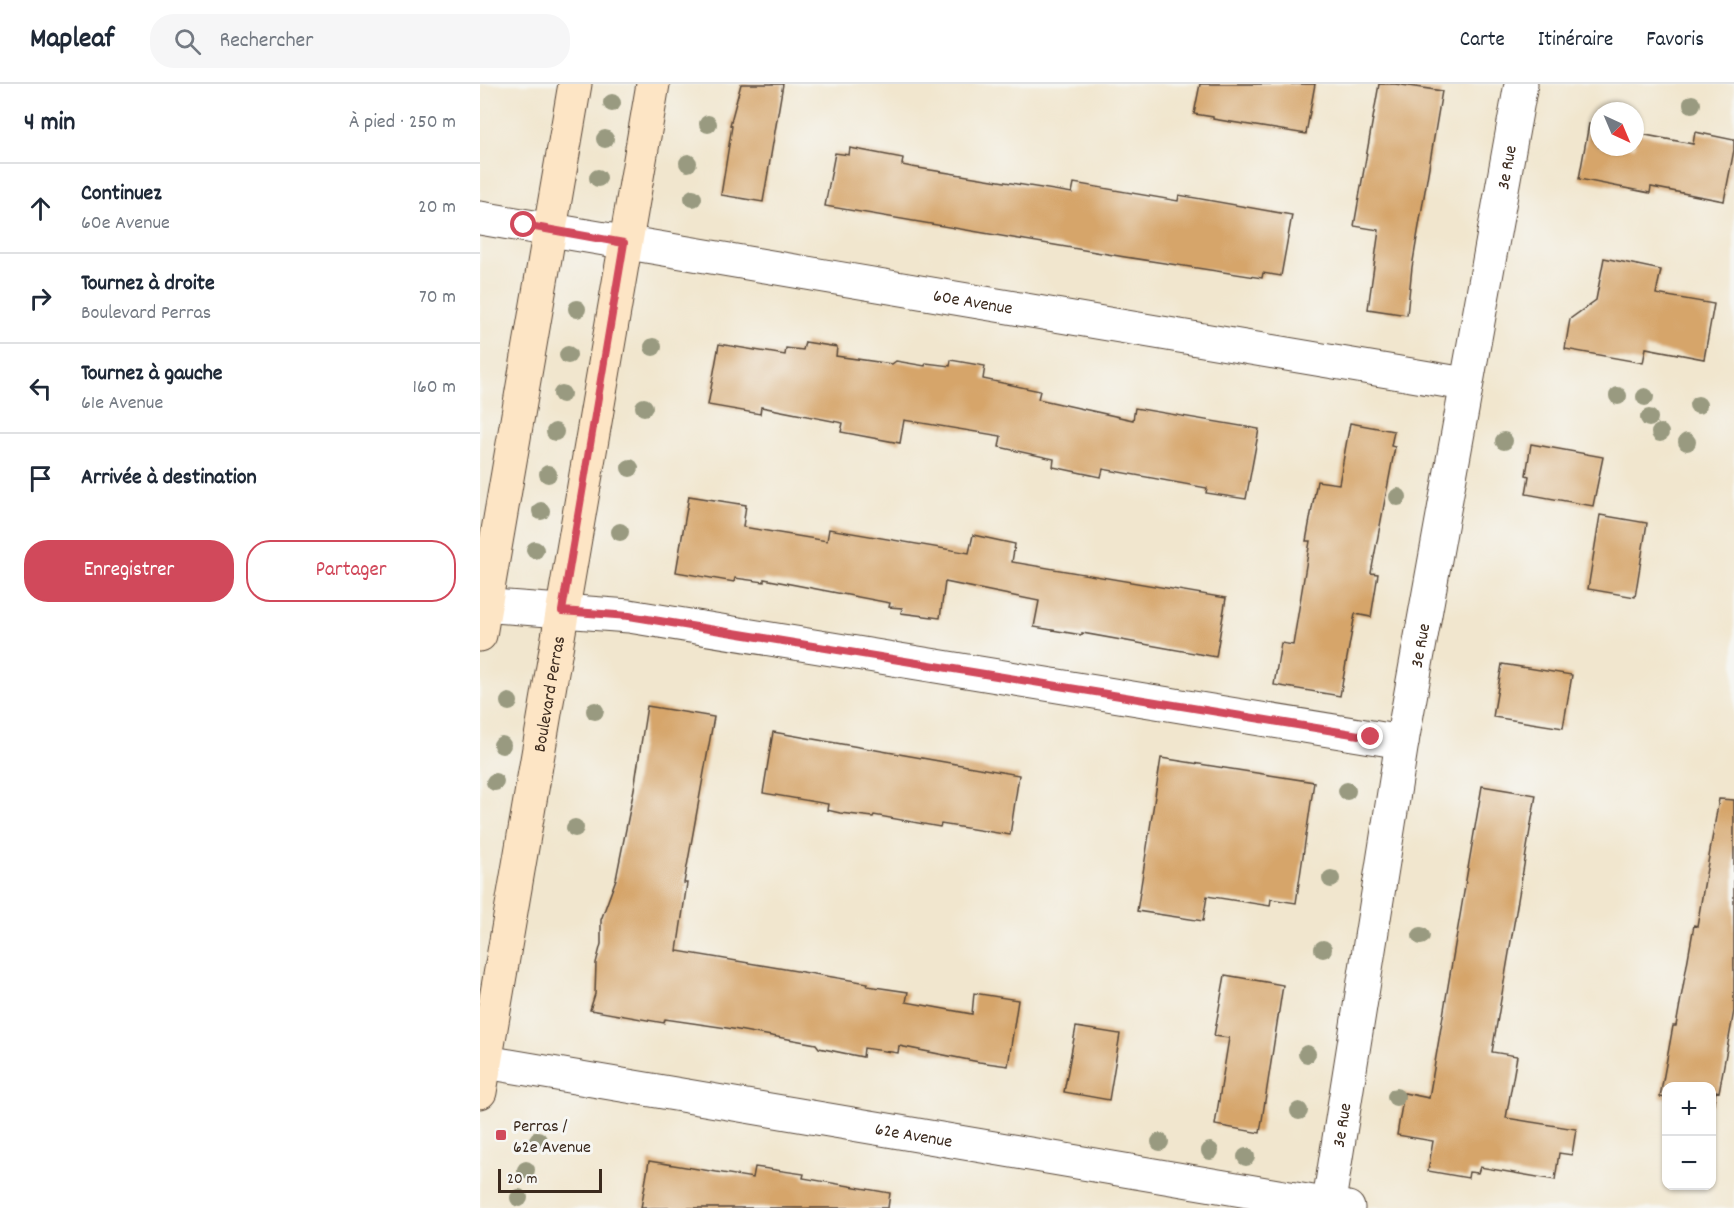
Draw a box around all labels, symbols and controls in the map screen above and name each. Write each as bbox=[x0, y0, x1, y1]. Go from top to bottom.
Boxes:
search box bbox=[150, 14, 570, 68]
text: Mapleaf bbox=[30, 21, 114, 61]
icon: search bbox=[171, 25, 204, 58]
text: Rechercher bbox=[219, 26, 313, 57]
text: Carte bbox=[1460, 26, 1505, 56]
text: Itinéraire bbox=[1538, 26, 1613, 56]
text: Favoris bbox=[1646, 26, 1704, 56]
north arrow bbox=[1590, 102, 1644, 156]
text: 4 min bbox=[24, 105, 75, 142]
text: À pied · 250 m bbox=[349, 109, 456, 137]
street label: 3e Rue bbox=[1492, 143, 1525, 192]
text: Continuez bbox=[81, 179, 162, 210]
icon: ahead bbox=[24, 192, 57, 225]
text: 20 m bbox=[418, 194, 456, 222]
text: 60e Avenue bbox=[81, 210, 170, 238]
route start bbox=[510, 211, 536, 237]
text: Tournez à droite bbox=[81, 269, 215, 300]
icon: right bbox=[24, 282, 57, 315]
text: 70 m bbox=[419, 284, 456, 312]
street label: 60e Avenue bbox=[931, 285, 1014, 323]
text: Boulevard Perras bbox=[81, 300, 211, 328]
text: Tournez à gauche bbox=[81, 359, 223, 390]
icon: left bbox=[24, 372, 57, 405]
text: 160 m bbox=[413, 374, 456, 402]
text: 61e Avenue bbox=[81, 390, 163, 418]
icon: arrive bbox=[24, 462, 57, 495]
text: Arrivée à destination bbox=[81, 463, 257, 494]
button: Enregistrer bbox=[24, 540, 234, 602]
button: Partager bbox=[246, 540, 456, 602]
street label: 3e Rue bbox=[1406, 622, 1438, 670]
street label: Boulevard Perras bbox=[529, 634, 573, 754]
route end bbox=[1357, 723, 1383, 749]
map controls bbox=[1662, 1082, 1716, 1190]
button: + bbox=[1662, 1082, 1716, 1136]
street label: 3e Rue bbox=[1328, 1101, 1359, 1149]
place label: Perras / 62e Avenue bbox=[513, 1115, 591, 1161]
street label: 62e Avenue bbox=[873, 1118, 954, 1156]
marker: Perras / 62e Avenue bbox=[494, 1128, 508, 1142]
button: − bbox=[1662, 1136, 1716, 1190]
scale bar bbox=[498, 1166, 602, 1194]
text: 20 m bbox=[507, 1168, 537, 1191]

